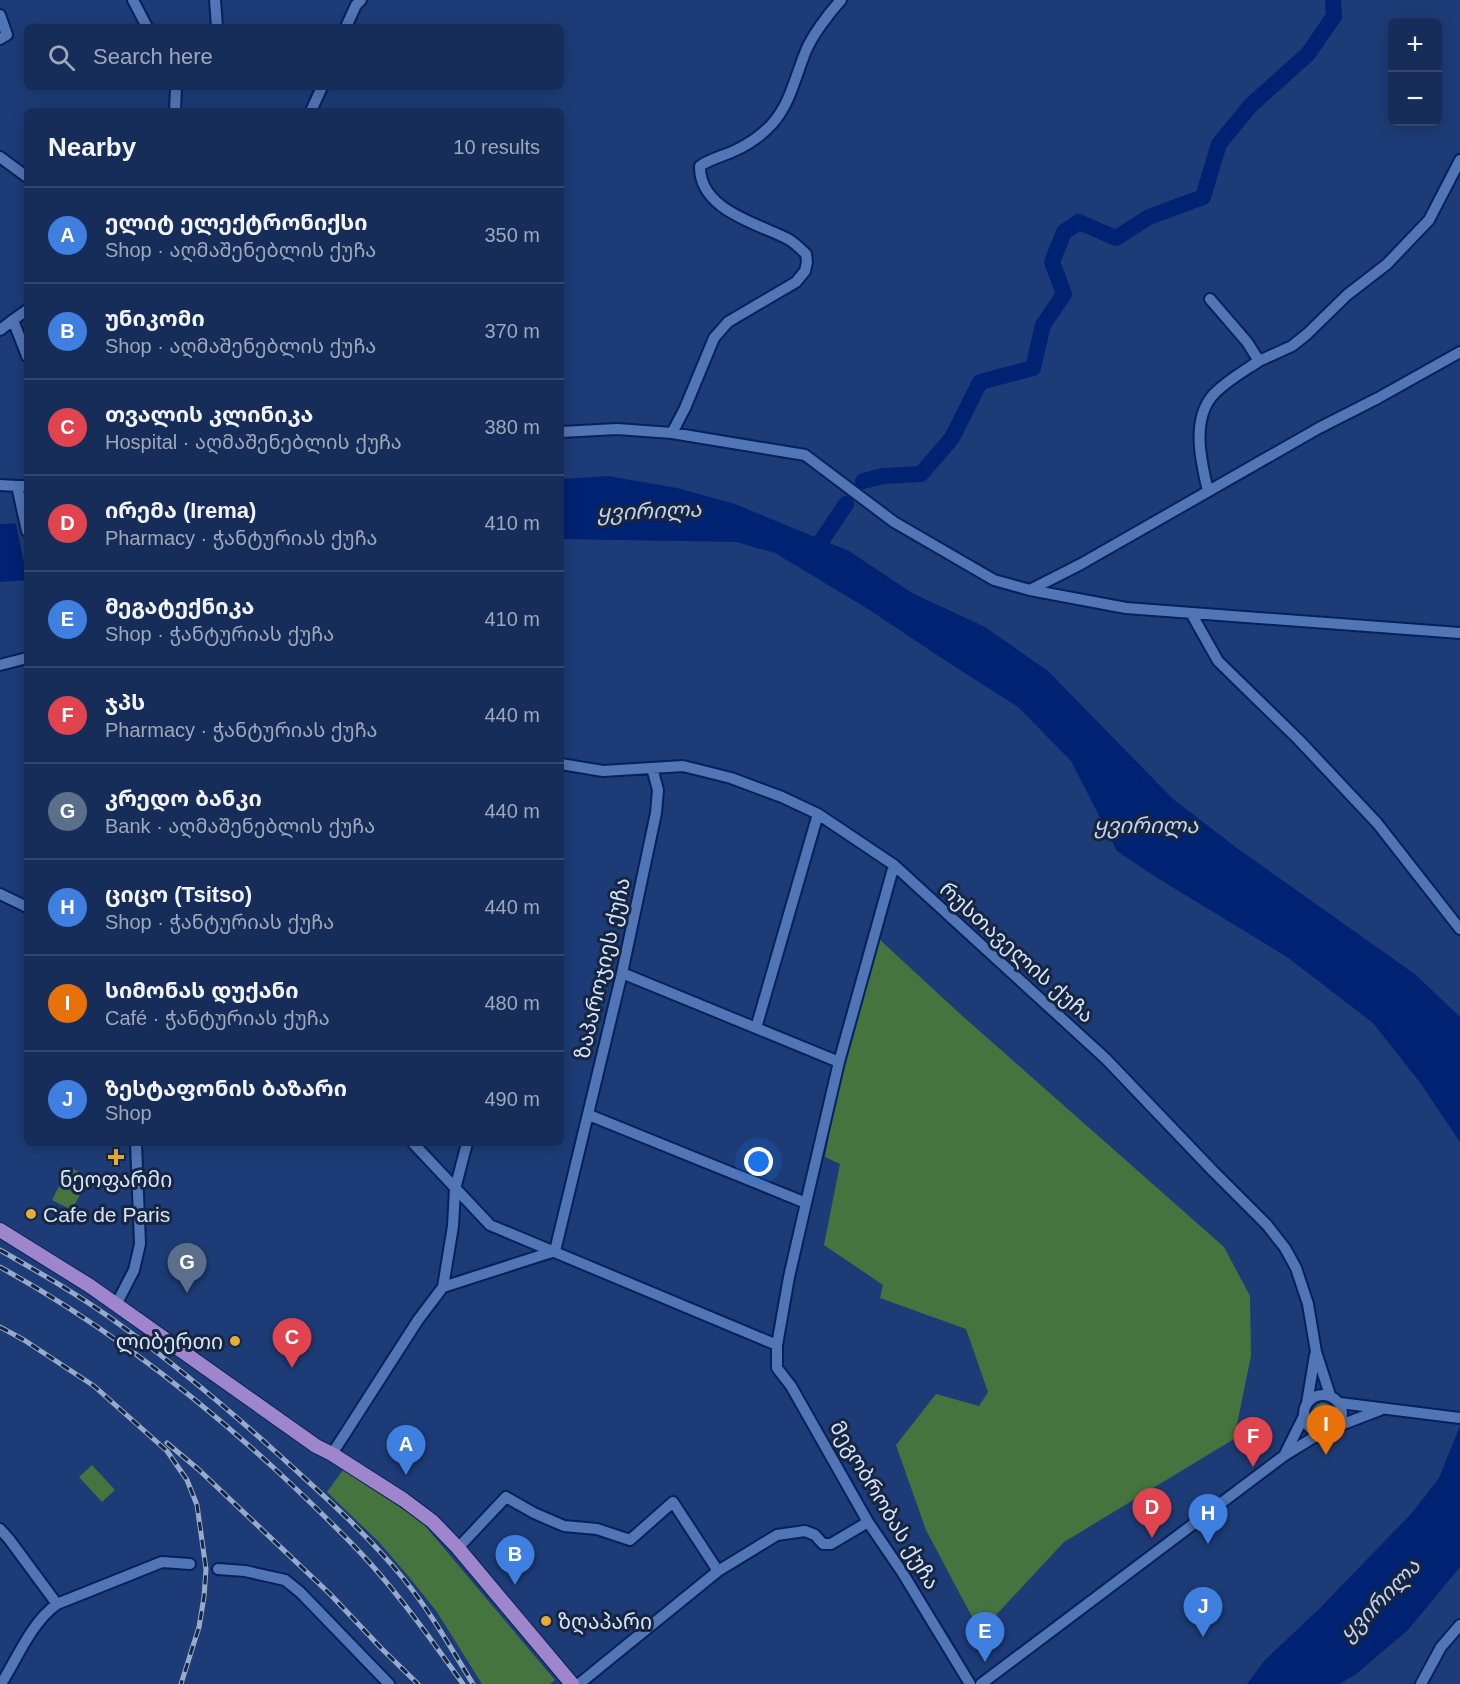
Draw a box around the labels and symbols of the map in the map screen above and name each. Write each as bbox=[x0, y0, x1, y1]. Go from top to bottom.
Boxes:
water label: ყვირილა bbox=[596, 497, 703, 526]
water label: ყვირილა bbox=[1094, 813, 1199, 839]
street label: ზაპაროჯიეს ქუჩა bbox=[570, 875, 635, 1061]
street label: რუსთაველის ქუჩა bbox=[934, 877, 1098, 1028]
your location bbox=[744, 1147, 773, 1176]
marker: ნეოფარმი bbox=[109, 1150, 123, 1164]
place label: ნეოფარმი bbox=[60, 1168, 172, 1192]
place label: Cafe de Paris bbox=[43, 1203, 170, 1226]
marker: Cafe de Paris bbox=[24, 1207, 38, 1221]
pin: G bbox=[168, 1244, 207, 1293]
pin: C bbox=[272, 1318, 312, 1368]
place label: ლიბერთი bbox=[116, 1330, 223, 1355]
marker: ლიბერთი bbox=[228, 1334, 242, 1348]
pin: I bbox=[1306, 1406, 1346, 1455]
street label: მეგობრობას ქუჩა bbox=[825, 1417, 944, 1594]
pin: F bbox=[1234, 1418, 1272, 1467]
pin: A bbox=[386, 1426, 426, 1475]
pin: D bbox=[1132, 1488, 1172, 1538]
pin: H bbox=[1188, 1494, 1228, 1544]
pin: B bbox=[496, 1536, 534, 1585]
water label: ყვირილა bbox=[1335, 1553, 1427, 1647]
pin: J bbox=[1184, 1588, 1222, 1637]
place label: ზღაპარი bbox=[558, 1610, 652, 1635]
pin: E bbox=[966, 1612, 1004, 1662]
marker: ზღაპარი bbox=[539, 1614, 553, 1628]

